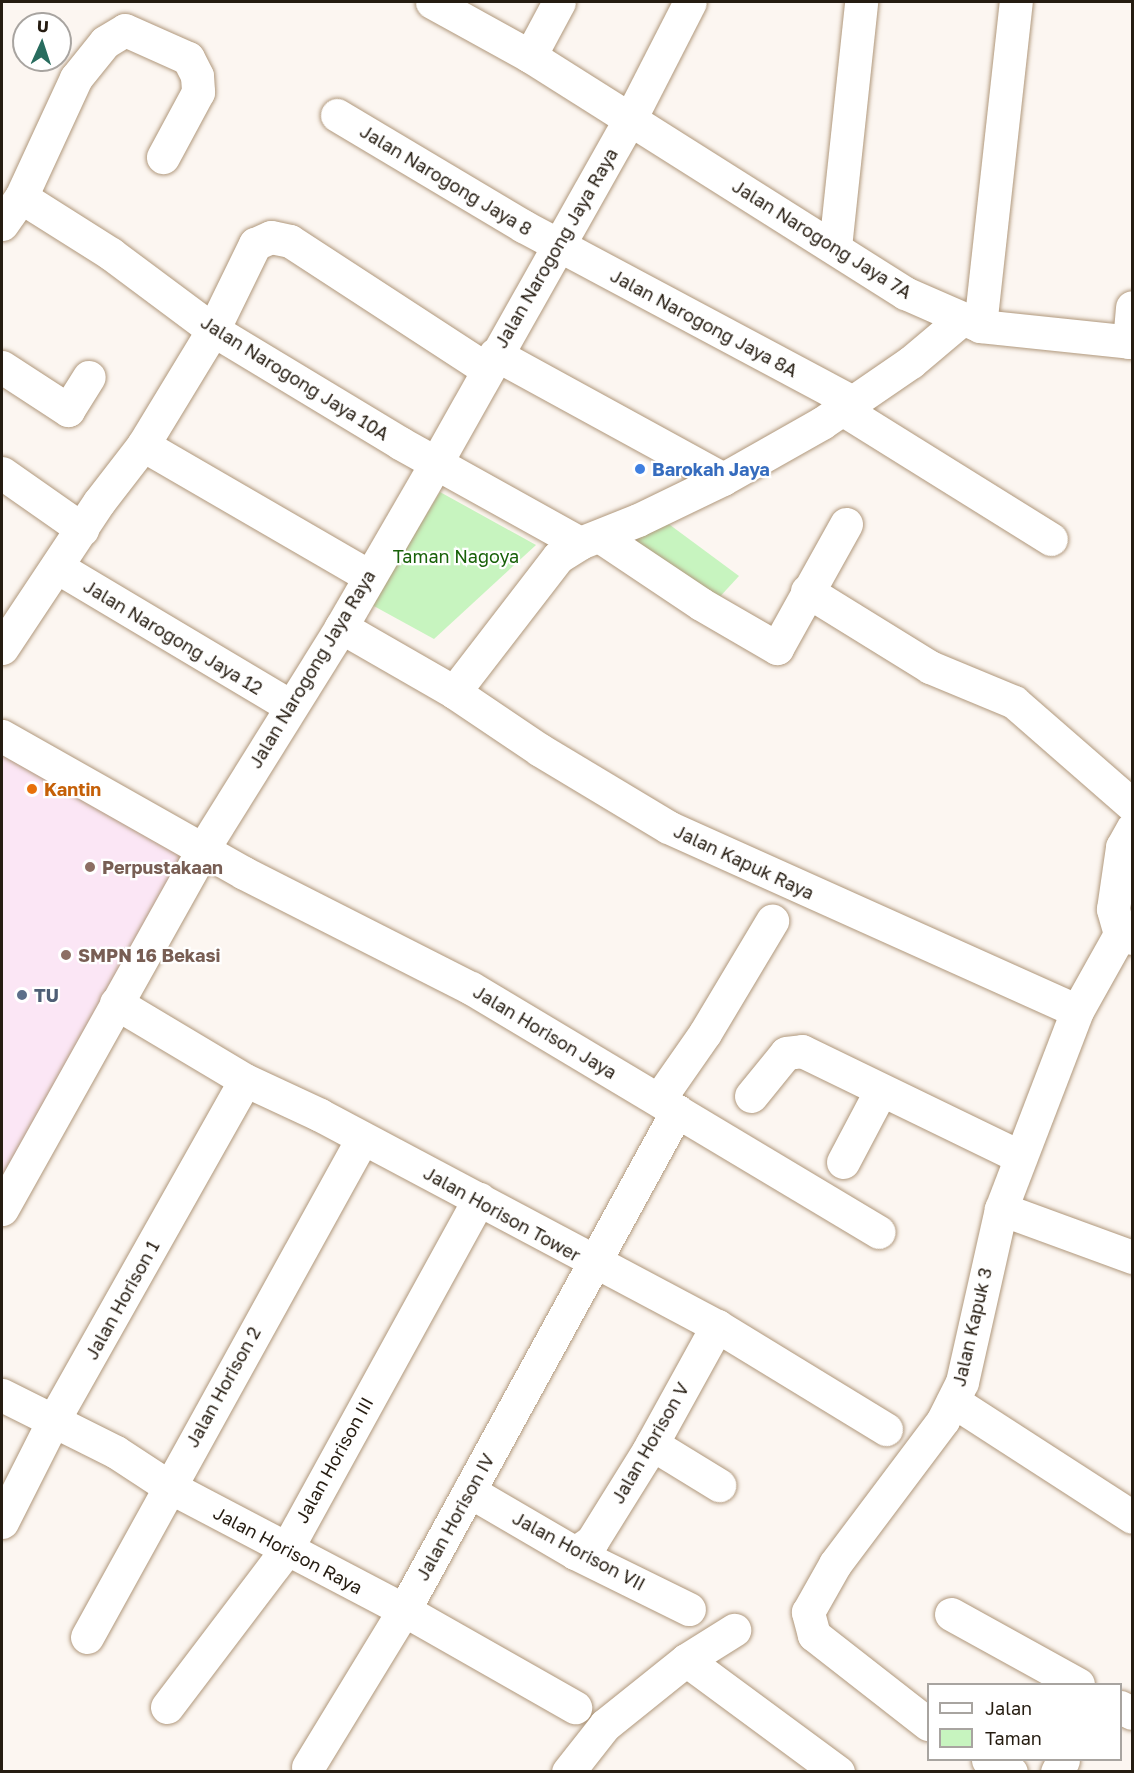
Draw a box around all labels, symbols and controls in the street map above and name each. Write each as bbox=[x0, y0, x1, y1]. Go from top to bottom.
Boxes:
north arrow bbox=[12, 12, 72, 72]
text: U bbox=[36, 16, 49, 36]
street label: Jalan Narogong Jaya 8 bbox=[356, 120, 536, 240]
street label: Jalan Narogong Jaya Raya bbox=[490, 144, 622, 352]
street label: Jalan Narogong Jaya 7A bbox=[728, 175, 916, 303]
street label: Jalan Narogong Jaya 8A bbox=[607, 264, 801, 382]
street label: Jalan Narogong Jaya 10A bbox=[197, 311, 393, 445]
place label: Barokah Jaya bbox=[652, 458, 770, 480]
marker: Barokah Jaya bbox=[633, 462, 647, 476]
park label: Taman Nagoya bbox=[393, 545, 519, 567]
street label: Jalan Narogong Jaya Raya bbox=[244, 566, 380, 772]
street label: Jalan Narogong Jaya 12 bbox=[80, 575, 266, 699]
place label: Kantin bbox=[44, 778, 101, 800]
marker: Kantin bbox=[25, 782, 39, 796]
street label: Jalan Kapuk Raya bbox=[670, 820, 818, 904]
place label: Perpustakaan bbox=[102, 856, 223, 878]
marker: Perpustakaan bbox=[83, 860, 97, 874]
place label: SMPN 16 Bekasi bbox=[78, 944, 221, 966]
marker: SMPN 16 Bekasi bbox=[59, 948, 73, 962]
street label: Jalan Horison Jaya bbox=[469, 981, 621, 1083]
place label: TU bbox=[34, 984, 59, 1006]
marker: TU bbox=[15, 988, 29, 1002]
street label: Jalan Horison Tower bbox=[420, 1162, 584, 1266]
street label: Jalan Horison 1 bbox=[80, 1237, 164, 1363]
street label: Jalan Kapuk 3 bbox=[948, 1266, 996, 1388]
street label: Jalan Horison 2 bbox=[181, 1323, 265, 1451]
street label: Jalan Horison V bbox=[607, 1379, 693, 1507]
street label: Jalan Horison III bbox=[290, 1393, 378, 1527]
street label: Jalan Horison IV bbox=[411, 1450, 499, 1584]
street label: Jalan Horison Raya bbox=[210, 1502, 366, 1598]
street label: Jalan Horison VII bbox=[509, 1507, 649, 1595]
legend bbox=[927, 1683, 1122, 1761]
text: Jalan bbox=[985, 1697, 1032, 1719]
text: Taman bbox=[985, 1727, 1042, 1749]

